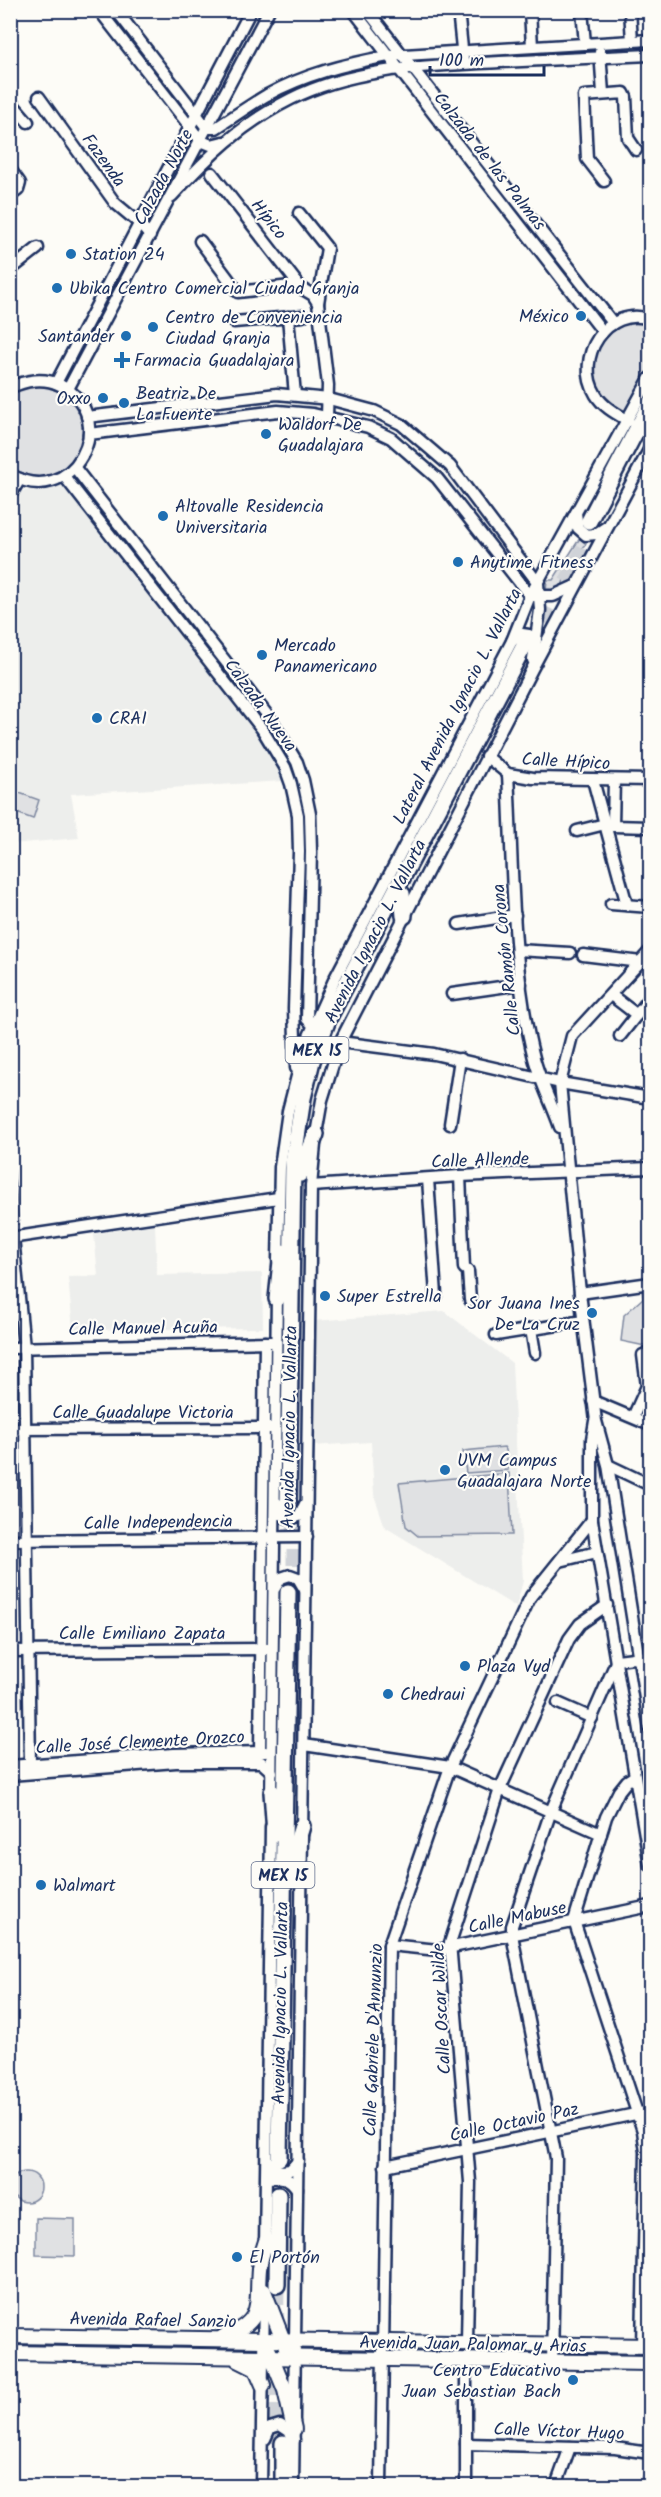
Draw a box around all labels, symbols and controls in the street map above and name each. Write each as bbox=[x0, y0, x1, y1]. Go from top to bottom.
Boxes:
scale bar bbox=[430, 39, 544, 77]
text: 100 m bbox=[439, 47, 484, 76]
street label: Calzada de las Palmas bbox=[425, 86, 553, 238]
street label: Calzada Norte bbox=[127, 124, 202, 231]
street label: Fazenda bbox=[73, 128, 132, 194]
street label: Hípico bbox=[242, 193, 293, 247]
place label: Station 24 bbox=[83, 241, 165, 270]
marker: Station 24 bbox=[64, 247, 78, 261]
place label: Ubika Centro Comercial Ciudad Granja bbox=[69, 275, 359, 304]
marker: Ubika Centro Comercial Ciudad Granja bbox=[50, 281, 64, 295]
place label: México bbox=[519, 303, 569, 332]
place label: Centro de Conveniencia Ciudad Granja bbox=[165, 304, 343, 354]
marker: México bbox=[574, 309, 588, 323]
marker: Centro de Conveniencia Ciudad Granja bbox=[146, 320, 160, 334]
place label: Santander bbox=[38, 323, 115, 352]
marker: Santander bbox=[119, 329, 133, 343]
place label: Farmacia Guadalajara bbox=[134, 347, 294, 376]
marker: Farmacia Guadalajara bbox=[115, 353, 129, 367]
place label: Beatriz De La Fuente bbox=[136, 380, 216, 430]
place label: Oxxo bbox=[56, 385, 91, 414]
marker: Oxxo bbox=[96, 391, 110, 405]
marker: Beatriz De La Fuente bbox=[117, 396, 131, 410]
place label: Waldorf De Guadalajara bbox=[278, 411, 364, 461]
marker: Waldorf De Guadalajara bbox=[259, 427, 273, 441]
place label: Altovalle Residencia Universitaria bbox=[175, 493, 324, 543]
marker: Altovalle Residencia Universitaria bbox=[156, 509, 170, 523]
place label: Anytime Fitness bbox=[470, 549, 594, 578]
marker: Anytime Fitness bbox=[451, 555, 465, 569]
street label: Lateral Avenida Ignacio L. Vallarta bbox=[386, 583, 531, 830]
place label: Mercado Panamericano bbox=[274, 632, 377, 682]
marker: Mercado Panamericano bbox=[255, 648, 269, 662]
street label: Calzada Nueva bbox=[216, 653, 304, 759]
place label: CRAI bbox=[109, 705, 147, 734]
marker: CRAI bbox=[90, 711, 104, 725]
street label: Calle Hípico bbox=[521, 746, 611, 779]
street label: Avenida Ignacio L. Vallarta bbox=[317, 835, 435, 1029]
street label: Calle Ramón Corona bbox=[485, 882, 530, 1037]
road number: MEX 15 bbox=[286, 1037, 348, 1063]
street label: Calle Allende bbox=[431, 1145, 529, 1178]
place label: Super Estrella bbox=[337, 1283, 442, 1312]
marker: Super Estrella bbox=[318, 1289, 332, 1303]
place label: Sor Juana Ines De La Cruz bbox=[467, 1290, 580, 1340]
marker: Sor Juana Ines De La Cruz bbox=[585, 1306, 599, 1320]
street label: Calle Manuel Acuña bbox=[68, 1314, 218, 1345]
street label: Avenida Ignacio L. Vallarta bbox=[274, 1325, 307, 1529]
street label: Calle Guadalupe Victoria bbox=[52, 1399, 234, 1428]
place label: UVM Campus Guadalajara Norte bbox=[457, 1447, 591, 1497]
marker: UVM Campus Guadalajara Norte bbox=[438, 1463, 452, 1477]
street label: Calle Independencia bbox=[83, 1508, 233, 1539]
street label: Calle Emiliano Zapata bbox=[59, 1620, 225, 1649]
place label: Plaza Vyd bbox=[477, 1653, 551, 1682]
marker: Plaza Vyd bbox=[458, 1659, 472, 1673]
place label: Chedraui bbox=[400, 1681, 466, 1710]
marker: Chedraui bbox=[381, 1687, 395, 1701]
street label: Calle José Clemente Orozco bbox=[35, 1724, 245, 1763]
road number: MEX 15 bbox=[252, 1862, 314, 1888]
place label: Walmart bbox=[53, 1872, 117, 1901]
marker: Walmart bbox=[34, 1878, 48, 1892]
street label: Calle Mabuse bbox=[465, 1894, 569, 1943]
street label: Avenida Ignacio L. Vallarta bbox=[265, 1901, 298, 2105]
street label: Calle Oscar Wilde bbox=[425, 1942, 460, 2075]
street label: Calle Gabriele D'Annunzio bbox=[357, 1943, 392, 2137]
street label: Calle Octavio Paz bbox=[447, 2096, 582, 2151]
place label: El Portón bbox=[249, 2244, 320, 2273]
marker: El Portón bbox=[230, 2250, 244, 2264]
street label: Avenida Rafael Sanzio bbox=[69, 2306, 237, 2337]
street label: Avenida Juan Palomar y Arias bbox=[359, 2329, 587, 2362]
place label: Centro Educativo Juan Sebastian Bach bbox=[401, 2357, 561, 2407]
marker: Centro Educativo Juan Sebastian Bach bbox=[566, 2373, 580, 2387]
street label: Calle Víctor Hugo bbox=[493, 2416, 625, 2449]

